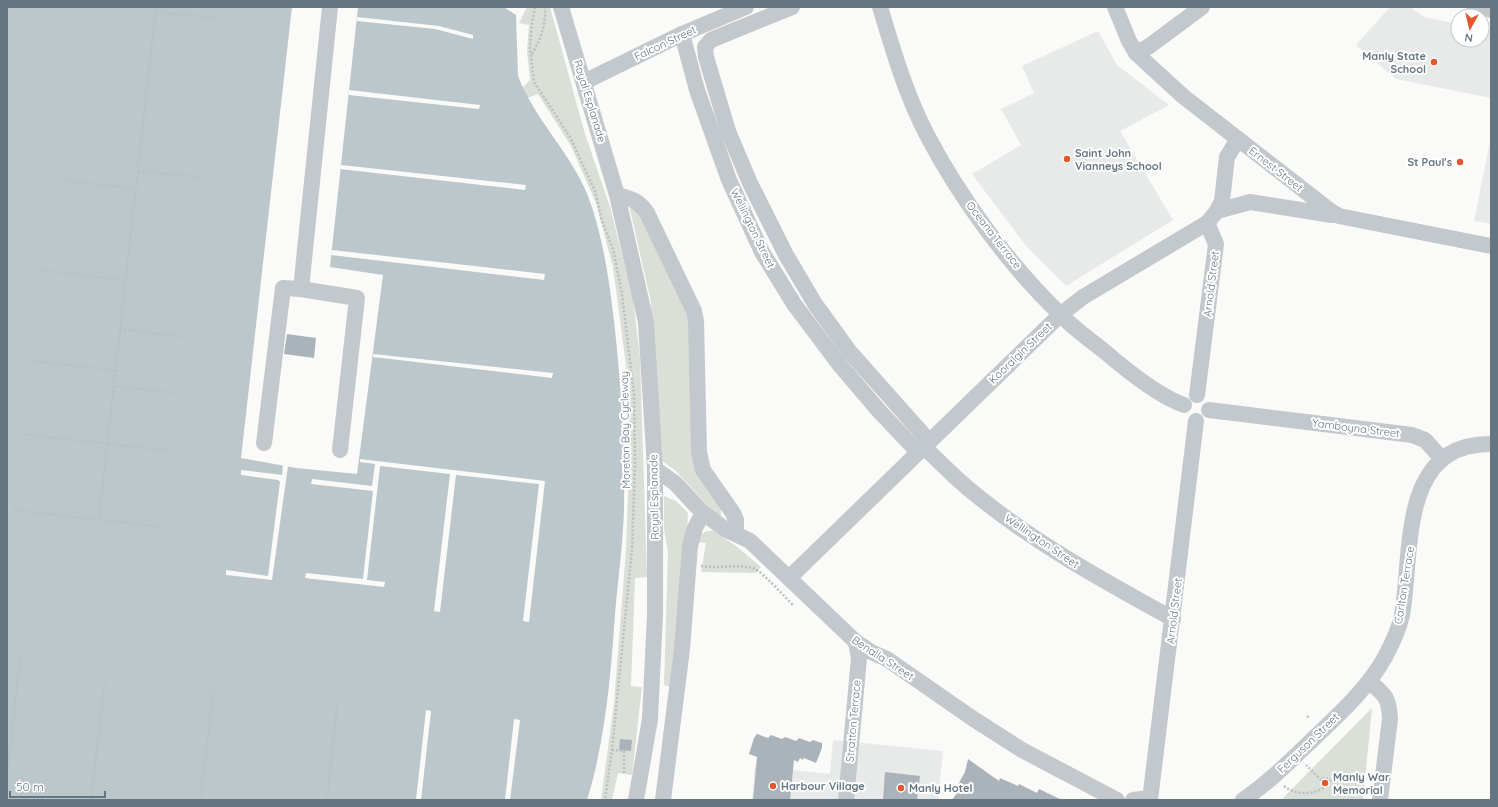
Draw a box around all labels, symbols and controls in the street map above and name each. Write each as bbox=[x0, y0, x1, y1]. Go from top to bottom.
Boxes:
north arrow bbox=[1450, 8, 1490, 48]
street label: Falcon Street bbox=[632, 22, 698, 63]
text: N bbox=[1464, 30, 1474, 45]
place label: Manly State School bbox=[1362, 49, 1426, 76]
marker: Manly State School bbox=[1429, 57, 1439, 67]
street label: Royal Esplanade bbox=[571, 58, 609, 144]
street label: Ernest Street bbox=[1246, 143, 1306, 195]
place label: Saint John Vianneys School bbox=[1075, 146, 1162, 173]
marker: Saint John Vianneys School bbox=[1062, 154, 1072, 164]
place label: St Paul's bbox=[1407, 155, 1452, 169]
marker: St Paul's bbox=[1455, 157, 1465, 167]
street label: Wellington Street bbox=[728, 186, 778, 270]
street label: Oceana Terrace bbox=[963, 199, 1025, 271]
street label: Arnold Street bbox=[1200, 250, 1222, 318]
street label: Kooralgin Street bbox=[986, 319, 1055, 387]
street label: Moreton Bay Cycleway bbox=[617, 371, 633, 489]
street label: Yamboyna Street bbox=[1311, 416, 1401, 440]
street label: Royal Esplanade bbox=[646, 454, 662, 540]
street label: Wellington Street bbox=[1002, 511, 1082, 571]
street label: Carlton Terrace bbox=[1391, 545, 1417, 625]
street label: Arnold Street bbox=[1163, 577, 1185, 645]
street label: Benalla Street bbox=[849, 633, 917, 683]
street label: Stratton Terrace bbox=[842, 679, 864, 763]
street label: Ferguson Street bbox=[1274, 710, 1342, 776]
place label: Manly War Memorial bbox=[1333, 770, 1390, 797]
scale bar bbox=[10, 773, 105, 799]
marker: Manly War Memorial bbox=[1320, 778, 1330, 788]
text: 50 m bbox=[16, 779, 44, 794]
place label: Harbour Village bbox=[781, 779, 865, 793]
marker: Harbour Village bbox=[768, 781, 778, 791]
place label: Manly Hotel bbox=[909, 781, 973, 795]
marker: Manly Hotel bbox=[896, 783, 906, 793]

